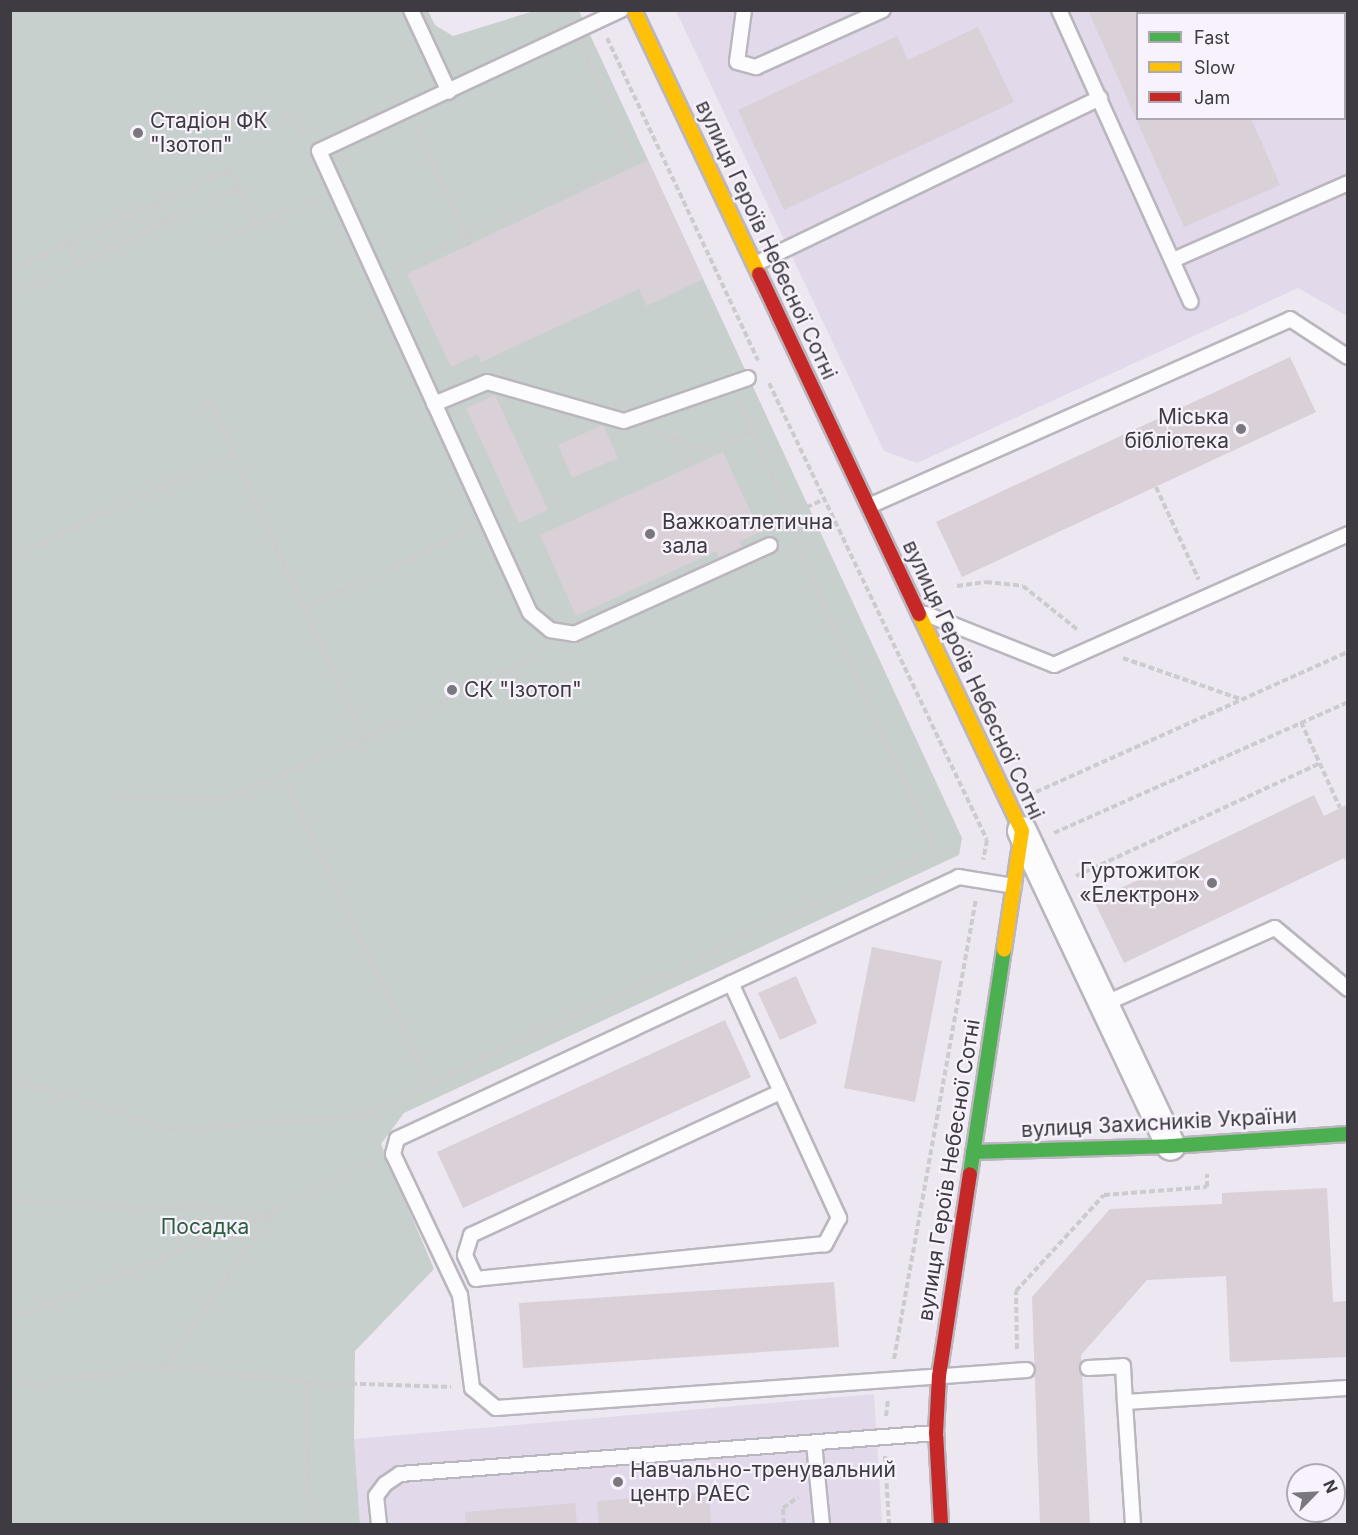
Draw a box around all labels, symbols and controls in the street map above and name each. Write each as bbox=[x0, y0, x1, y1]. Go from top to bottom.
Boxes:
legend bbox=[1136, 12, 1346, 120]
text: Fast bbox=[1194, 27, 1230, 48]
text: Slow bbox=[1194, 57, 1235, 78]
text: Jam bbox=[1194, 87, 1230, 108]
street label: вулиця Героїв Небесної Сотні bbox=[690, 96, 842, 384]
place label: Стадіон ФК "Ізотоп" bbox=[150, 108, 268, 158]
marker: Стадіон ФК "Ізотоп" bbox=[131, 126, 145, 140]
place label: Міська бібліотека bbox=[1124, 404, 1229, 454]
marker: Міська бібліотека bbox=[1234, 422, 1248, 436]
place label: Важкоатлетична зала bbox=[662, 509, 833, 559]
marker: Важкоатлетична зала bbox=[643, 527, 657, 541]
street label: вулиця Героїв Небесної Сотні bbox=[897, 536, 1049, 824]
place label: СК "Ізотоп" bbox=[464, 677, 582, 703]
marker: СК "Ізотоп" bbox=[445, 683, 459, 697]
place label: Гуртожиток «Електрон» bbox=[1079, 858, 1200, 908]
marker: Гуртожиток «Електрон» bbox=[1205, 876, 1219, 890]
street label: вулиця Героїв Небесної Сотні bbox=[913, 1017, 985, 1323]
street label: вулиця Захисників України bbox=[1020, 1103, 1298, 1143]
park label: Посадка bbox=[161, 1214, 249, 1240]
place label: Навчально-тренувальний центр РАЕС bbox=[630, 1457, 896, 1507]
north arrow bbox=[1286, 1463, 1346, 1523]
marker: Навчально-тренувальний центр РАЕС bbox=[611, 1475, 625, 1489]
text: N bbox=[1319, 1477, 1342, 1496]

